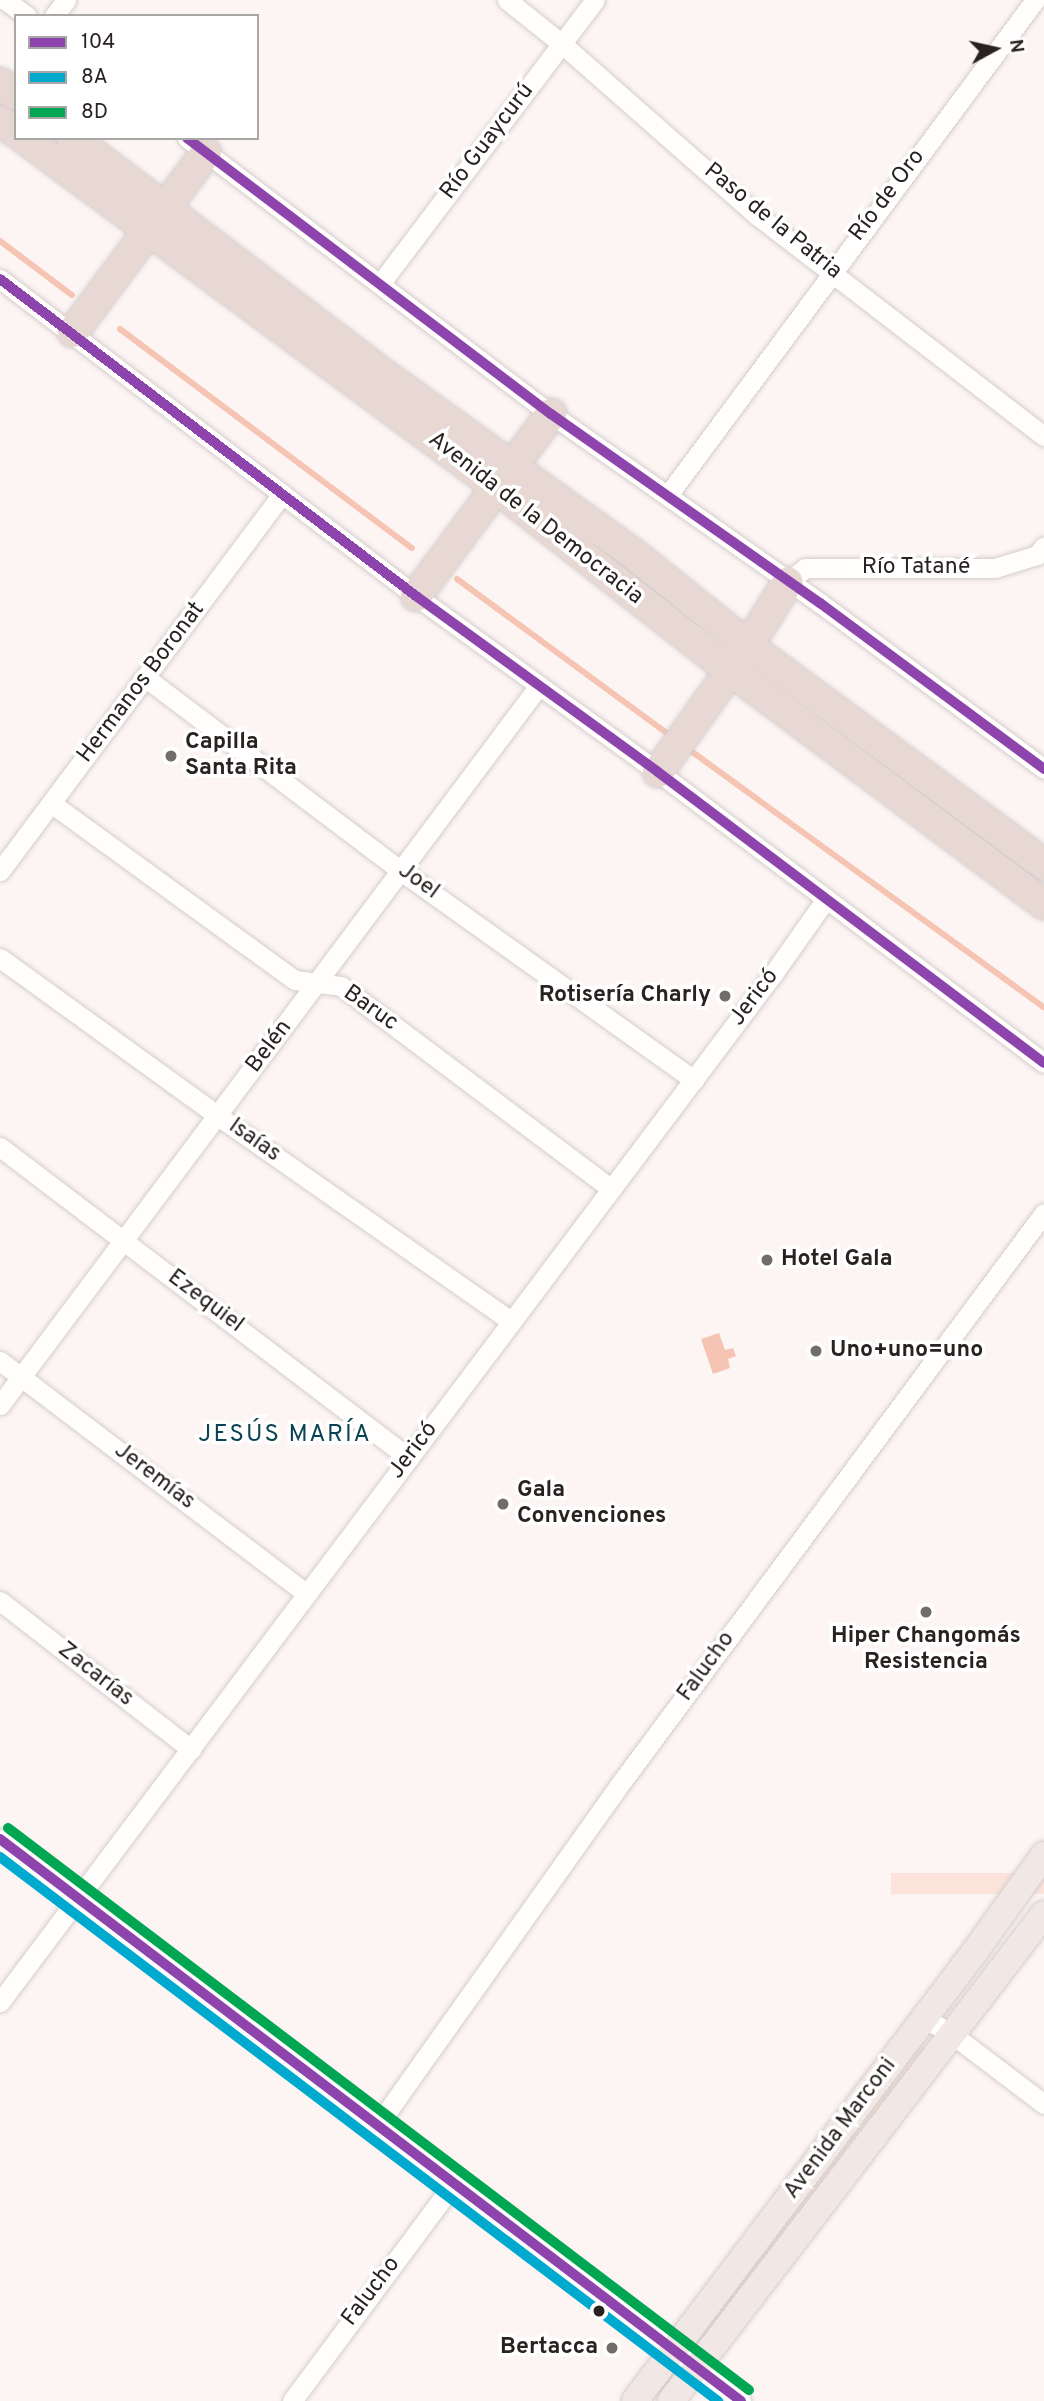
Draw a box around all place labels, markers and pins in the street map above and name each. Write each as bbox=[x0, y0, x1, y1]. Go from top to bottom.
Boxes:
place label: Capilla Santa Rita bbox=[185, 729, 297, 783]
marker: Capilla Santa Rita bbox=[163, 748, 179, 764]
place label: Rotisería Charly bbox=[539, 982, 711, 1010]
marker: Rotisería Charly bbox=[717, 988, 733, 1004]
place label: Hotel Gala bbox=[781, 1246, 893, 1274]
marker: Hotel Gala bbox=[759, 1252, 775, 1268]
place label: Uno+uno=uno bbox=[830, 1337, 983, 1365]
marker: Uno+uno=uno bbox=[808, 1343, 824, 1359]
place label: Gala Convenciones bbox=[517, 1477, 666, 1531]
marker: Gala Convenciones bbox=[495, 1496, 511, 1512]
marker: Hiper Changomás Resistencia bbox=[918, 1604, 934, 1620]
place label: Hiper Changomás Resistencia bbox=[831, 1623, 1021, 1677]
unlabelled marker bbox=[592, 2304, 606, 2318]
place label: Bertacca bbox=[500, 2334, 598, 2362]
marker: Bertacca bbox=[604, 2340, 620, 2356]

